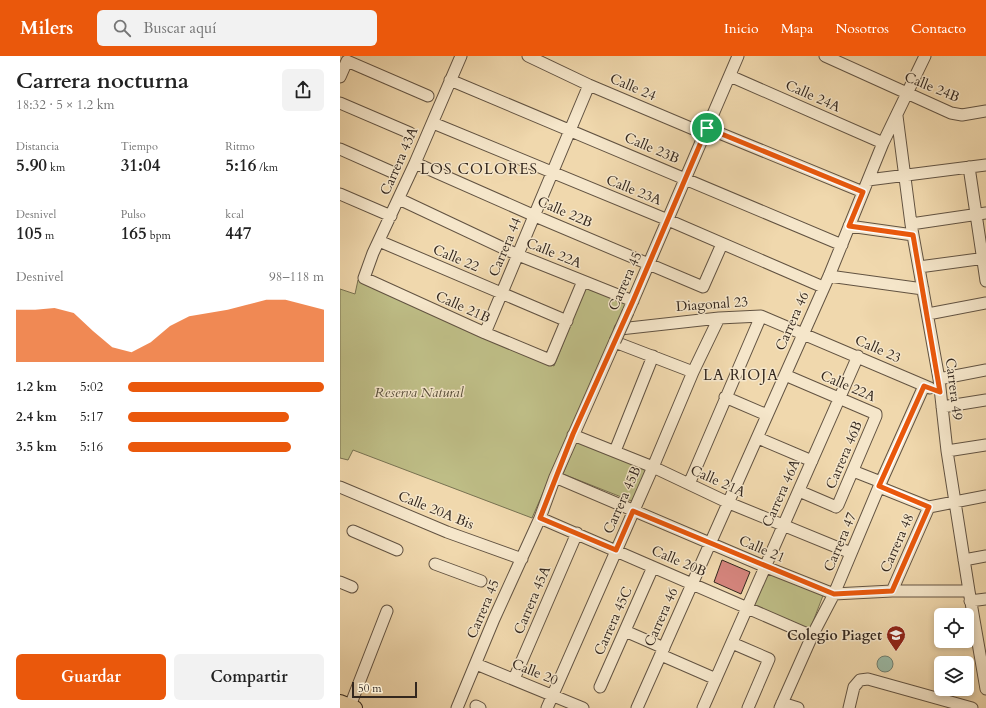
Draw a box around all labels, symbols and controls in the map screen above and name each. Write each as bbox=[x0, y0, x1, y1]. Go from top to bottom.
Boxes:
search box bbox=[97, 10, 377, 46]
text: Milers bbox=[20, 15, 73, 41]
icon: search bbox=[111, 17, 133, 39]
text: Buscar aquí bbox=[143, 18, 217, 38]
text: Inicio bbox=[724, 19, 759, 38]
text: Mapa bbox=[781, 19, 813, 38]
text: Nosotros bbox=[835, 19, 889, 38]
text: Contacto bbox=[911, 19, 966, 38]
text: Carrera nocturna bbox=[16, 66, 189, 96]
street label: Calle 24B bbox=[902, 67, 962, 107]
button: share bbox=[282, 69, 324, 111]
street label: Calle 24 bbox=[607, 69, 659, 105]
street label: Calle 24A bbox=[783, 75, 844, 117]
text: 18:32 · 5 × 1.2 km bbox=[16, 96, 115, 114]
pin bbox=[690, 111, 724, 145]
icon: arrive bbox=[696, 117, 718, 139]
street label: Carrera 43A bbox=[376, 124, 422, 198]
street label: Calle 23B bbox=[622, 128, 682, 168]
text: Distancia bbox=[16, 139, 59, 154]
text: Tiempo bbox=[121, 139, 158, 154]
text: Ritmo bbox=[225, 139, 255, 154]
text: 5.90 bbox=[16, 154, 47, 177]
text: 31:04 bbox=[121, 154, 160, 177]
text: 5:16 bbox=[225, 154, 256, 177]
district label: LOS COLORES bbox=[420, 159, 538, 179]
text: km bbox=[47, 160, 65, 175]
text: /km bbox=[256, 160, 278, 175]
street label: Calle 23A bbox=[603, 170, 665, 210]
street label: Calle 22B bbox=[535, 192, 595, 232]
text: Desnivel bbox=[16, 207, 56, 222]
text: Pulso bbox=[121, 207, 146, 222]
text: kcal bbox=[225, 207, 244, 222]
street label: Carrera 44 bbox=[484, 214, 526, 280]
text: 105 bbox=[16, 222, 42, 245]
text: 165 bbox=[121, 222, 147, 245]
text: 447 bbox=[225, 222, 251, 245]
text: m bbox=[42, 228, 54, 243]
text: bpm bbox=[147, 228, 171, 243]
street label: Calle 22A bbox=[523, 233, 585, 273]
street label: Calle 22 bbox=[430, 240, 482, 276]
street label: Carrera 45 bbox=[604, 249, 646, 313]
text: Desnivel bbox=[16, 268, 64, 286]
text: 98–118 m bbox=[269, 268, 324, 286]
street label: Calle 21B bbox=[433, 287, 493, 327]
street label: Carrera 46 bbox=[771, 289, 813, 353]
street label: Diagonal 23 bbox=[675, 292, 749, 316]
street label: Calle 23 bbox=[852, 330, 904, 368]
street label: Carrera 49 bbox=[941, 357, 967, 421]
district label: LA RIOJA bbox=[703, 365, 779, 385]
street label: Calle 22A bbox=[817, 366, 879, 406]
text: 1.2 km bbox=[16, 378, 57, 396]
text: 5:02 bbox=[80, 378, 103, 396]
park label: Reserva Natural bbox=[375, 383, 465, 402]
text: 2.4 km bbox=[16, 408, 57, 426]
text: 5:17 bbox=[80, 408, 103, 426]
street label: Carrera 46B bbox=[821, 418, 867, 492]
text: 3.5 km bbox=[16, 438, 57, 456]
text: 5:16 bbox=[80, 438, 103, 456]
street label: Carrera 46A bbox=[758, 456, 804, 530]
street label: Calle 21A bbox=[688, 460, 749, 502]
street label: Carrera 45B bbox=[599, 463, 645, 537]
street label: Calle 20A Bis bbox=[395, 486, 477, 534]
street label: Carrera 47 bbox=[819, 509, 861, 575]
street label: Carrera 48 bbox=[876, 511, 918, 575]
street label: Calle 21 bbox=[736, 531, 788, 567]
street label: Calle 20B bbox=[649, 541, 709, 581]
street label: Carrera 45A bbox=[509, 563, 555, 637]
street label: Carrera 45 bbox=[462, 576, 504, 642]
street label: Carrera 45C bbox=[589, 583, 637, 658]
street label: Carrera 46 bbox=[640, 585, 682, 649]
map controls bbox=[934, 608, 974, 696]
button: locate bbox=[934, 608, 974, 648]
school or university icon: Colegio Piaget bbox=[885, 624, 907, 652]
place label: Colegio Piaget bbox=[787, 626, 882, 645]
button: Guardar bbox=[16, 654, 166, 700]
button: Compartir bbox=[174, 654, 324, 700]
street label: Calle 20 bbox=[509, 654, 561, 690]
button: layers bbox=[934, 656, 974, 696]
scale bar bbox=[352, 680, 417, 699]
text: 50 m bbox=[358, 681, 382, 696]

